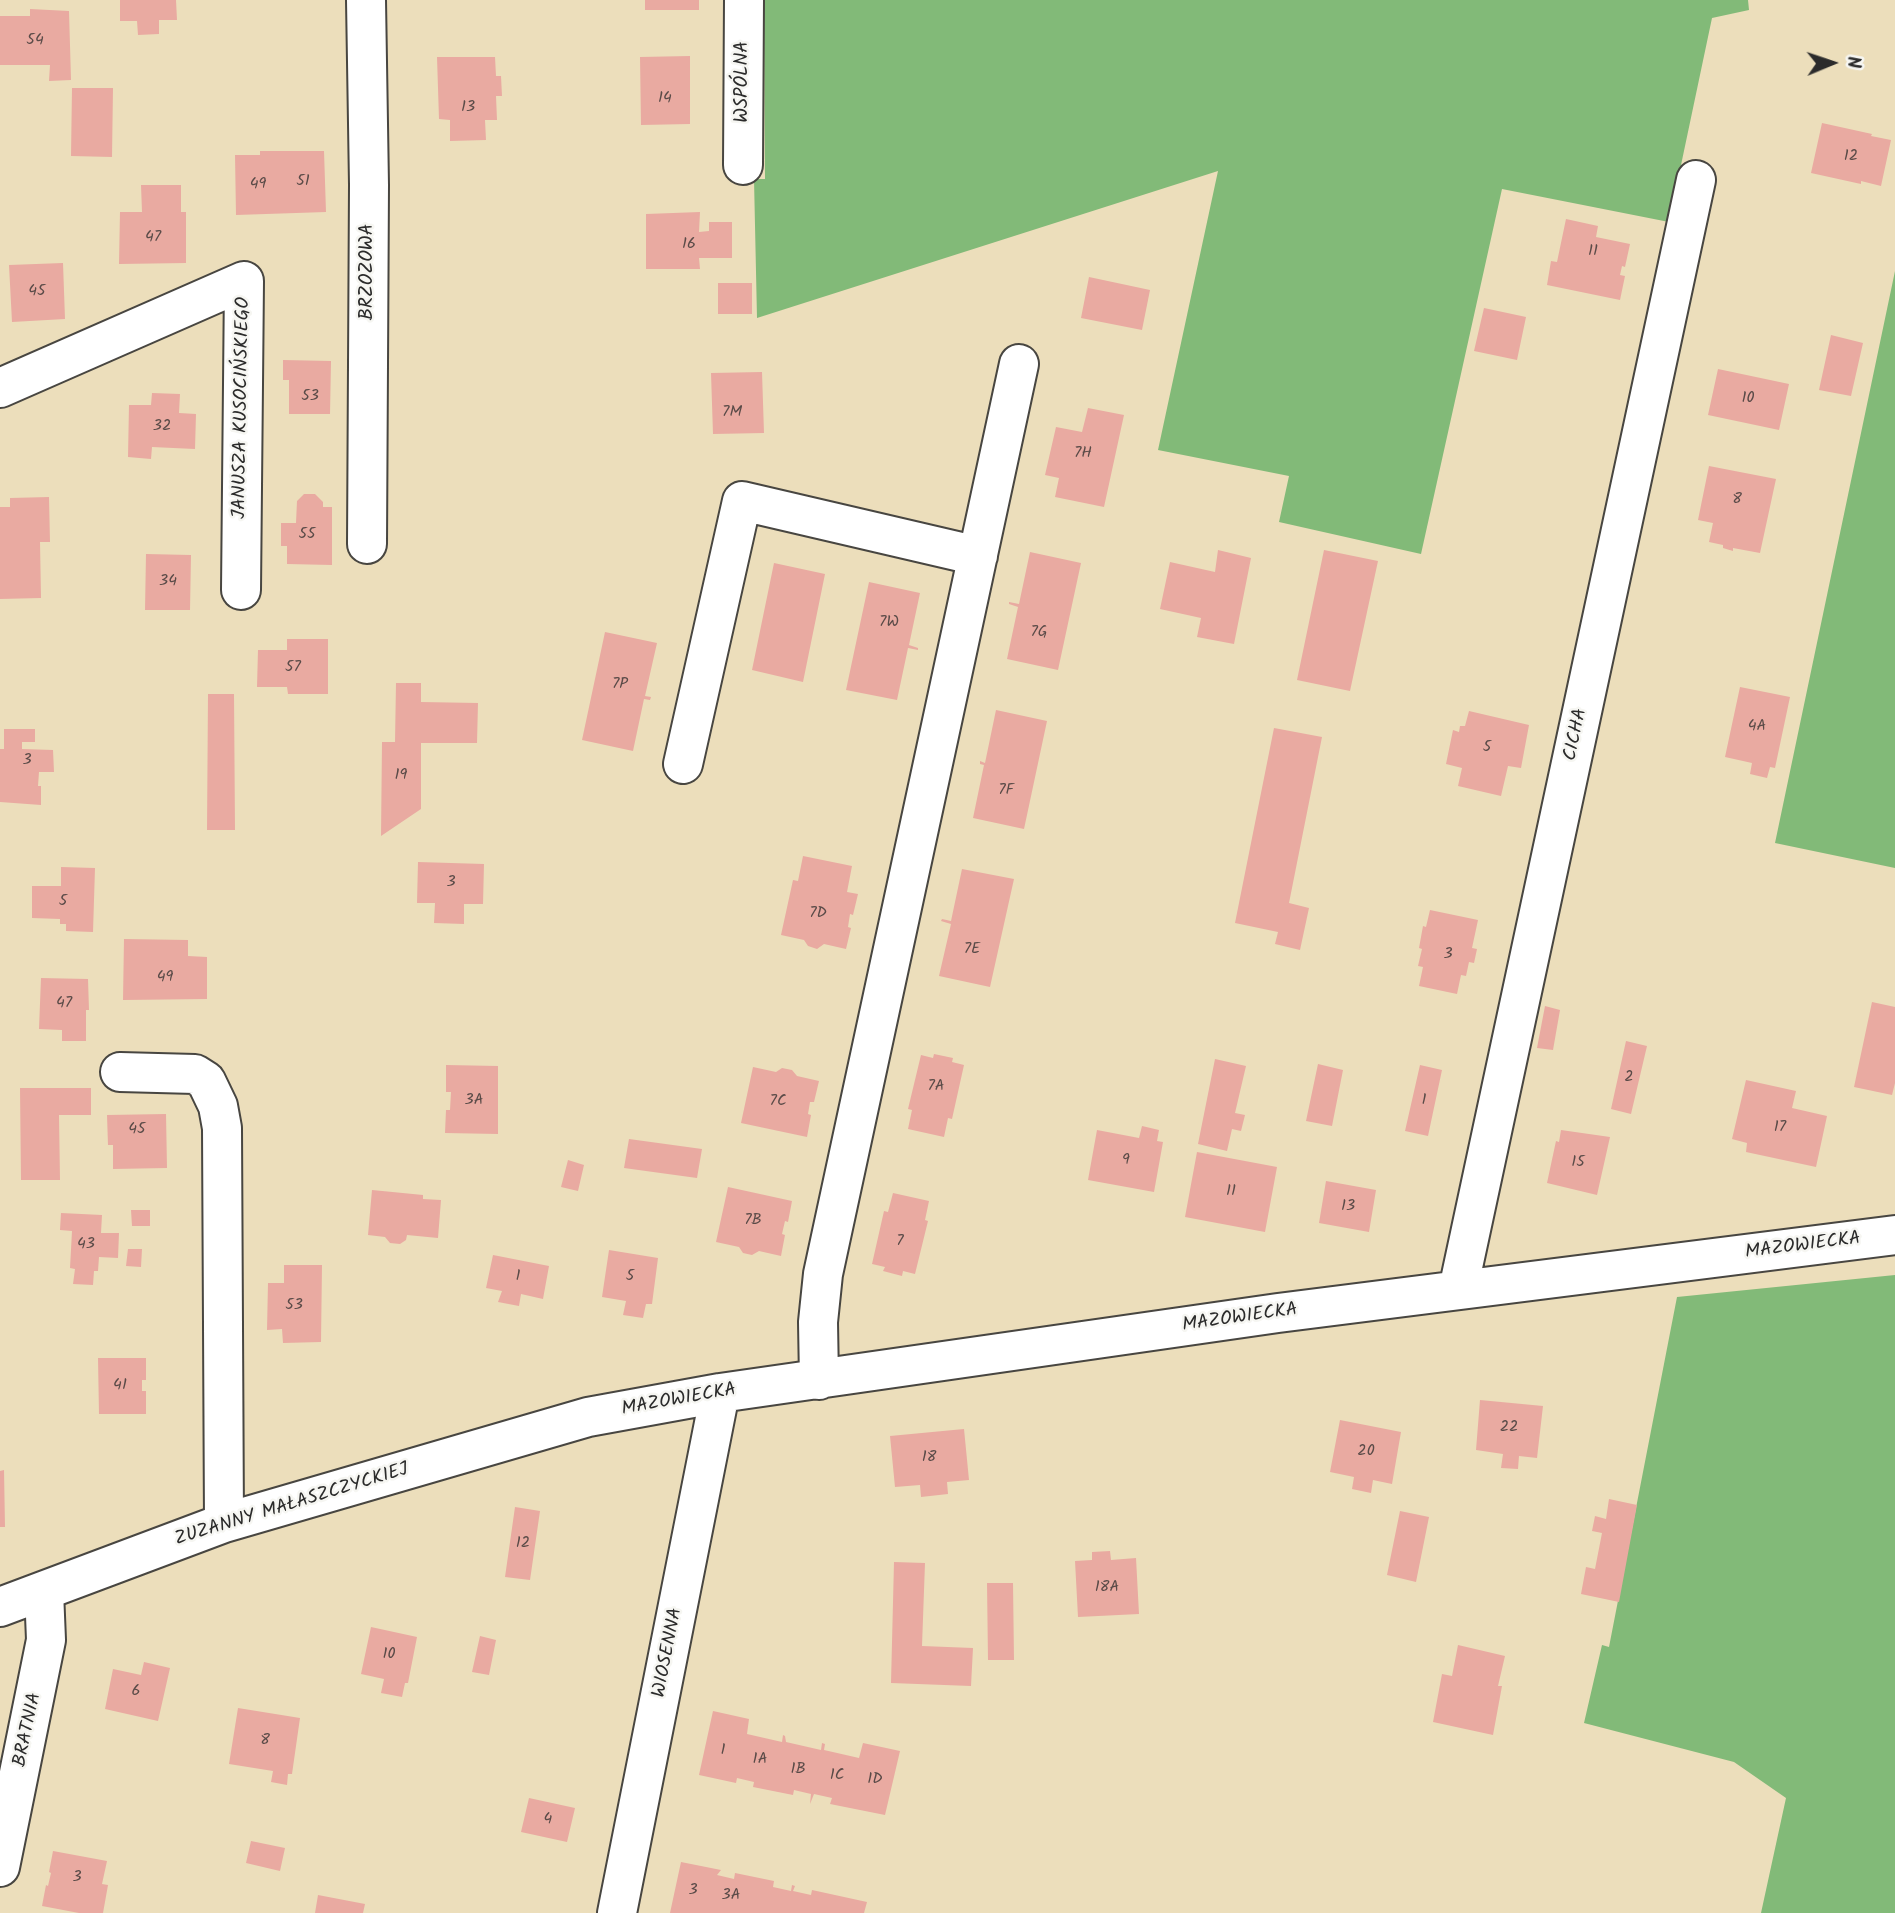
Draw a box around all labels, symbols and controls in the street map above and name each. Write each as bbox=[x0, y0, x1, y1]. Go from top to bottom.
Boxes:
north arrow bbox=[1797, 28, 1867, 98]
house number: 54 bbox=[26, 31, 44, 51]
street label: WSPÓLNA bbox=[733, 41, 755, 123]
text: N bbox=[1838, 56, 1868, 69]
house number: 14 bbox=[658, 89, 672, 109]
house number: 13 bbox=[461, 98, 475, 118]
house number: 12 bbox=[1844, 147, 1858, 167]
house number: 51 bbox=[296, 172, 310, 192]
house number: 49 bbox=[250, 175, 266, 195]
street label: BRZOZOWA bbox=[358, 224, 380, 320]
house number: 47 bbox=[145, 228, 161, 248]
house number: 16 bbox=[682, 235, 696, 255]
house number: 11 bbox=[1588, 242, 1598, 262]
house number: 45 bbox=[28, 282, 46, 302]
street label: JANUSZA KUSOCIŃSKIEGO bbox=[230, 297, 256, 519]
house number: 53 bbox=[301, 387, 319, 407]
house number: 10 bbox=[1741, 389, 1755, 409]
house number: 7M bbox=[722, 403, 742, 423]
house number: 32 bbox=[153, 417, 171, 437]
house number: 7H bbox=[1074, 444, 1092, 464]
house number: 8 bbox=[1732, 490, 1742, 510]
house number: 55 bbox=[298, 525, 316, 545]
house number: 34 bbox=[159, 572, 177, 592]
house number: 7W bbox=[879, 613, 899, 633]
house number: 7G bbox=[1030, 623, 1048, 643]
house number: 57 bbox=[285, 658, 301, 678]
house number: 7P bbox=[612, 675, 628, 695]
street label: CICHA bbox=[1560, 707, 1594, 763]
house number: 4A bbox=[1748, 717, 1766, 737]
house number: 5 bbox=[1483, 738, 1491, 758]
house number: 3 bbox=[22, 751, 32, 771]
house number: 19 bbox=[395, 766, 407, 786]
house number: 7F bbox=[998, 781, 1014, 801]
house number: 3 bbox=[446, 873, 456, 893]
house number: 5 bbox=[59, 892, 67, 912]
house number: 7D bbox=[809, 904, 827, 924]
house number: 7E bbox=[964, 940, 980, 960]
house number: 3 bbox=[1443, 945, 1453, 965]
house number: 49 bbox=[157, 968, 173, 988]
house number: 47 bbox=[56, 994, 72, 1014]
house number: 2 bbox=[1624, 1068, 1634, 1088]
house number: 7A bbox=[927, 1077, 945, 1097]
house number: 3A bbox=[465, 1091, 483, 1111]
house number: 1 bbox=[1421, 1091, 1427, 1111]
house number: 7C bbox=[770, 1092, 786, 1112]
house number: 17 bbox=[1774, 1118, 1786, 1138]
house number: 45 bbox=[128, 1120, 146, 1140]
house number: 9 bbox=[1122, 1151, 1130, 1171]
house number: 15 bbox=[1571, 1153, 1585, 1173]
house number: 11 bbox=[1226, 1182, 1236, 1202]
house number: 13 bbox=[1341, 1197, 1355, 1217]
house number: 7B bbox=[744, 1211, 762, 1231]
street label: MAZOWIECKA bbox=[1744, 1229, 1862, 1265]
house number: 7 bbox=[896, 1232, 904, 1252]
house number: 43 bbox=[77, 1235, 95, 1255]
house number: 1 bbox=[515, 1267, 521, 1287]
house number: 5 bbox=[626, 1267, 634, 1287]
house number: 53 bbox=[285, 1296, 303, 1316]
street label: MAZOWIECKA bbox=[1181, 1300, 1299, 1338]
house number: 41 bbox=[113, 1376, 127, 1396]
street label: MAZOWIECKA bbox=[620, 1380, 738, 1422]
house number: 22 bbox=[1500, 1418, 1518, 1438]
house number: 20 bbox=[1357, 1442, 1375, 1462]
house number: 18 bbox=[922, 1448, 936, 1468]
street label: ZUZANNY MAŁASZCZYCKIEJ bbox=[172, 1460, 412, 1552]
house number: 12 bbox=[516, 1534, 530, 1554]
house number: 18A bbox=[1095, 1578, 1119, 1598]
street label: WIOSENNA bbox=[649, 1606, 689, 1700]
house number: 10 bbox=[382, 1645, 396, 1665]
house number: 6 bbox=[132, 1682, 140, 1702]
street label: BRATNIA bbox=[10, 1691, 48, 1769]
house number: 8 bbox=[260, 1731, 270, 1751]
house number: 1 bbox=[720, 1741, 726, 1761]
house number: 1A bbox=[753, 1750, 767, 1770]
house number: 1B bbox=[790, 1760, 806, 1780]
house number: 1C bbox=[830, 1766, 844, 1786]
house number: 1D bbox=[867, 1770, 883, 1790]
house number: 4 bbox=[544, 1810, 552, 1830]
house number: 3 bbox=[72, 1868, 82, 1888]
house number: 3 bbox=[688, 1881, 698, 1901]
house number: 3A bbox=[722, 1886, 740, 1906]

